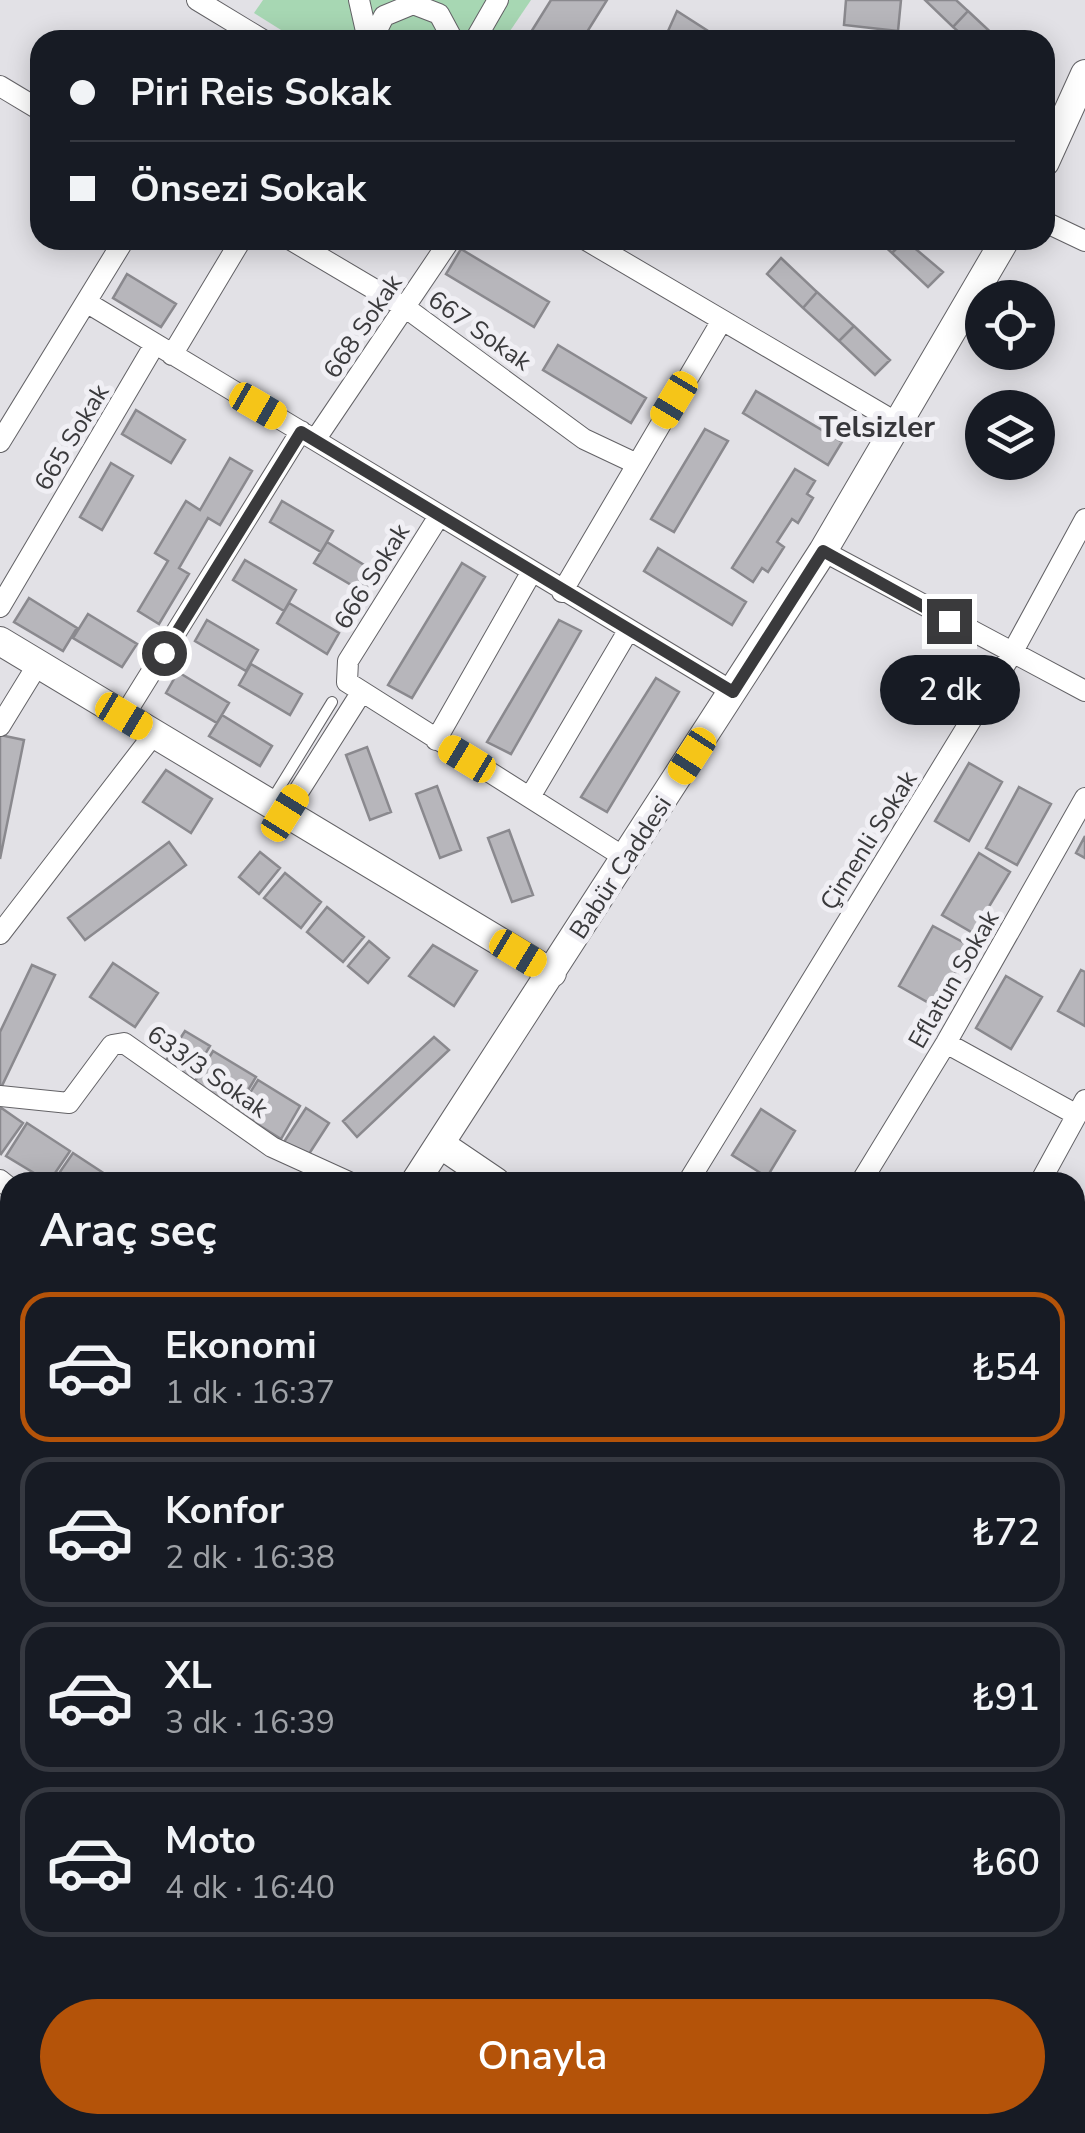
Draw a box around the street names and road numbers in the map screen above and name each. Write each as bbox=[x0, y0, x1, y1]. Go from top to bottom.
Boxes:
street label: 668 Sokak bbox=[316, 267, 410, 385]
street label: 667 Sokak bbox=[421, 283, 538, 379]
street label: 665 Sokak bbox=[27, 377, 117, 497]
street label: 666 Sokak bbox=[326, 517, 418, 636]
street label: Çimenli Sokak bbox=[812, 764, 926, 917]
street label: Babür Caddesi bbox=[562, 789, 680, 946]
street label: Eflatun Sokak bbox=[901, 904, 1007, 1055]
street label: 633/3 Sokak bbox=[140, 1017, 275, 1126]

